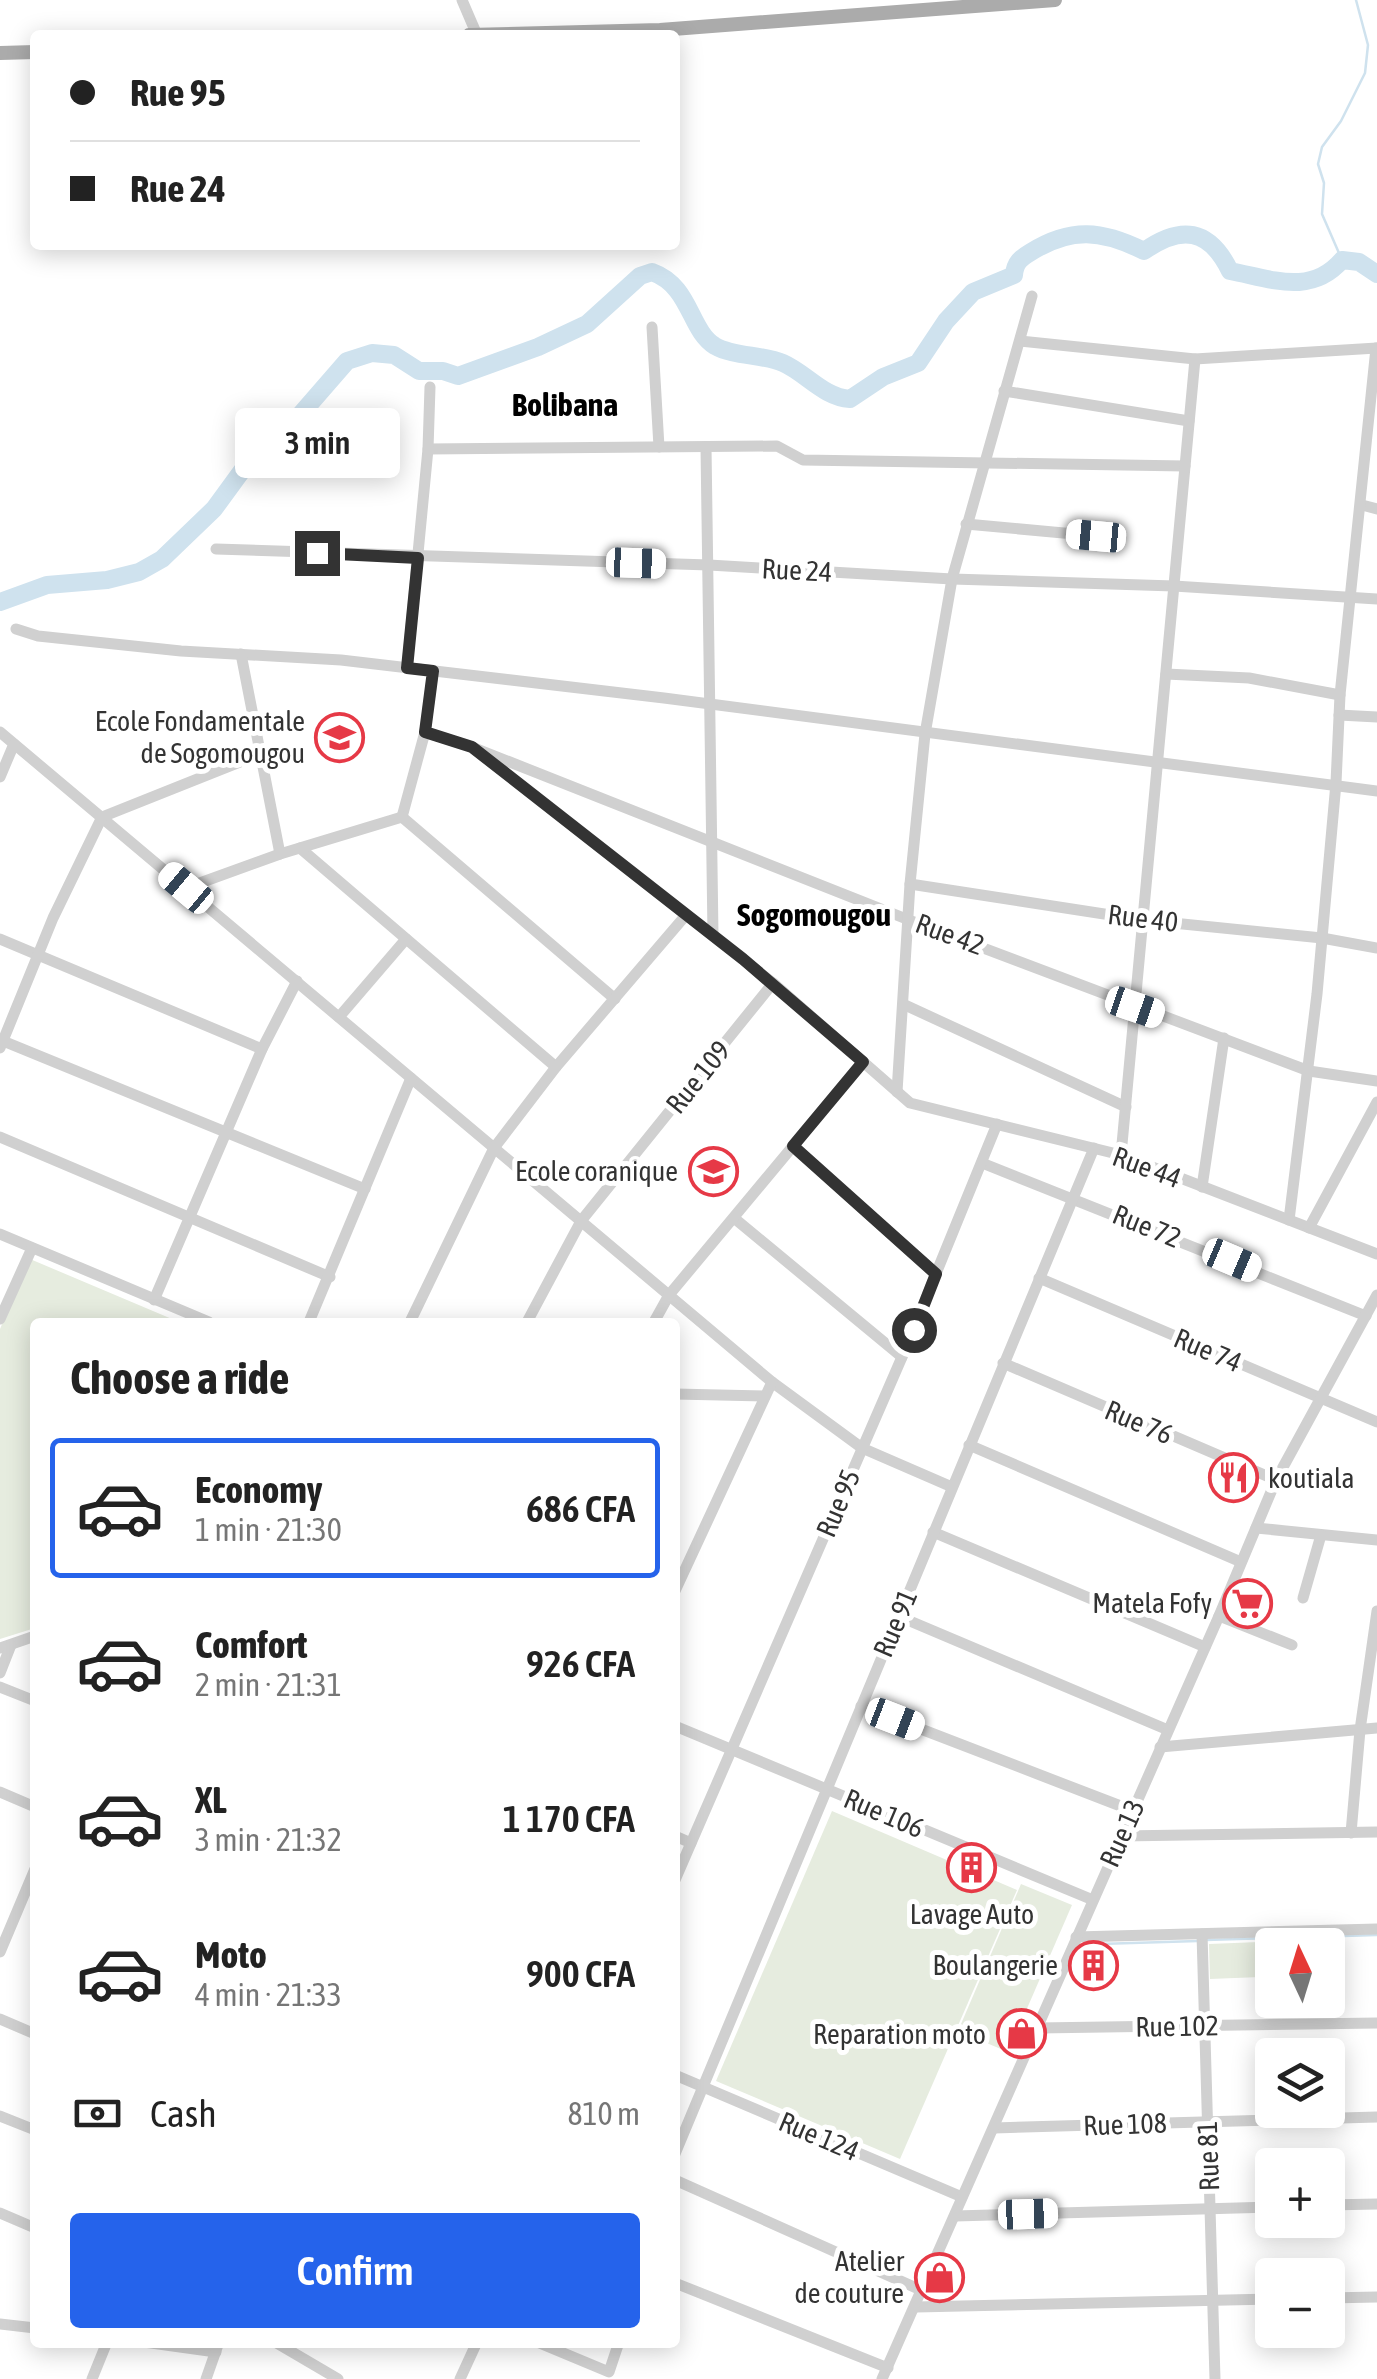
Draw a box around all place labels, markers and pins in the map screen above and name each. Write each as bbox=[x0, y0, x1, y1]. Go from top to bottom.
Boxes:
place label: Ecole Fondamentale de Sogomougou bbox=[95, 705, 305, 769]
school or university icon: Ecole Fondamentale de Sogomougou bbox=[314, 711, 366, 763]
school or university icon: Ecole coranique bbox=[687, 1145, 739, 1197]
place label: Ecole coranique bbox=[515, 1155, 678, 1187]
restaurant icon: koutiala bbox=[1207, 1452, 1259, 1504]
place label: koutiala bbox=[1268, 1462, 1354, 1494]
supermarket icon: Matela Fofy bbox=[1221, 1577, 1273, 1629]
place label: Matela Fofy bbox=[1092, 1587, 1212, 1619]
building icon: Lavage Auto bbox=[946, 1841, 998, 1893]
place label: Lavage Auto bbox=[910, 1898, 1034, 1930]
building icon: Boulangerie bbox=[1067, 1939, 1119, 1991]
place label: Boulangerie bbox=[932, 1949, 1058, 1981]
shop icon: Reparation moto bbox=[995, 2008, 1047, 2060]
place label: Reparation moto bbox=[813, 2018, 986, 2050]
place label: Atelier de couture bbox=[795, 2245, 905, 2309]
shop icon: Atelier de couture bbox=[913, 2251, 965, 2303]

